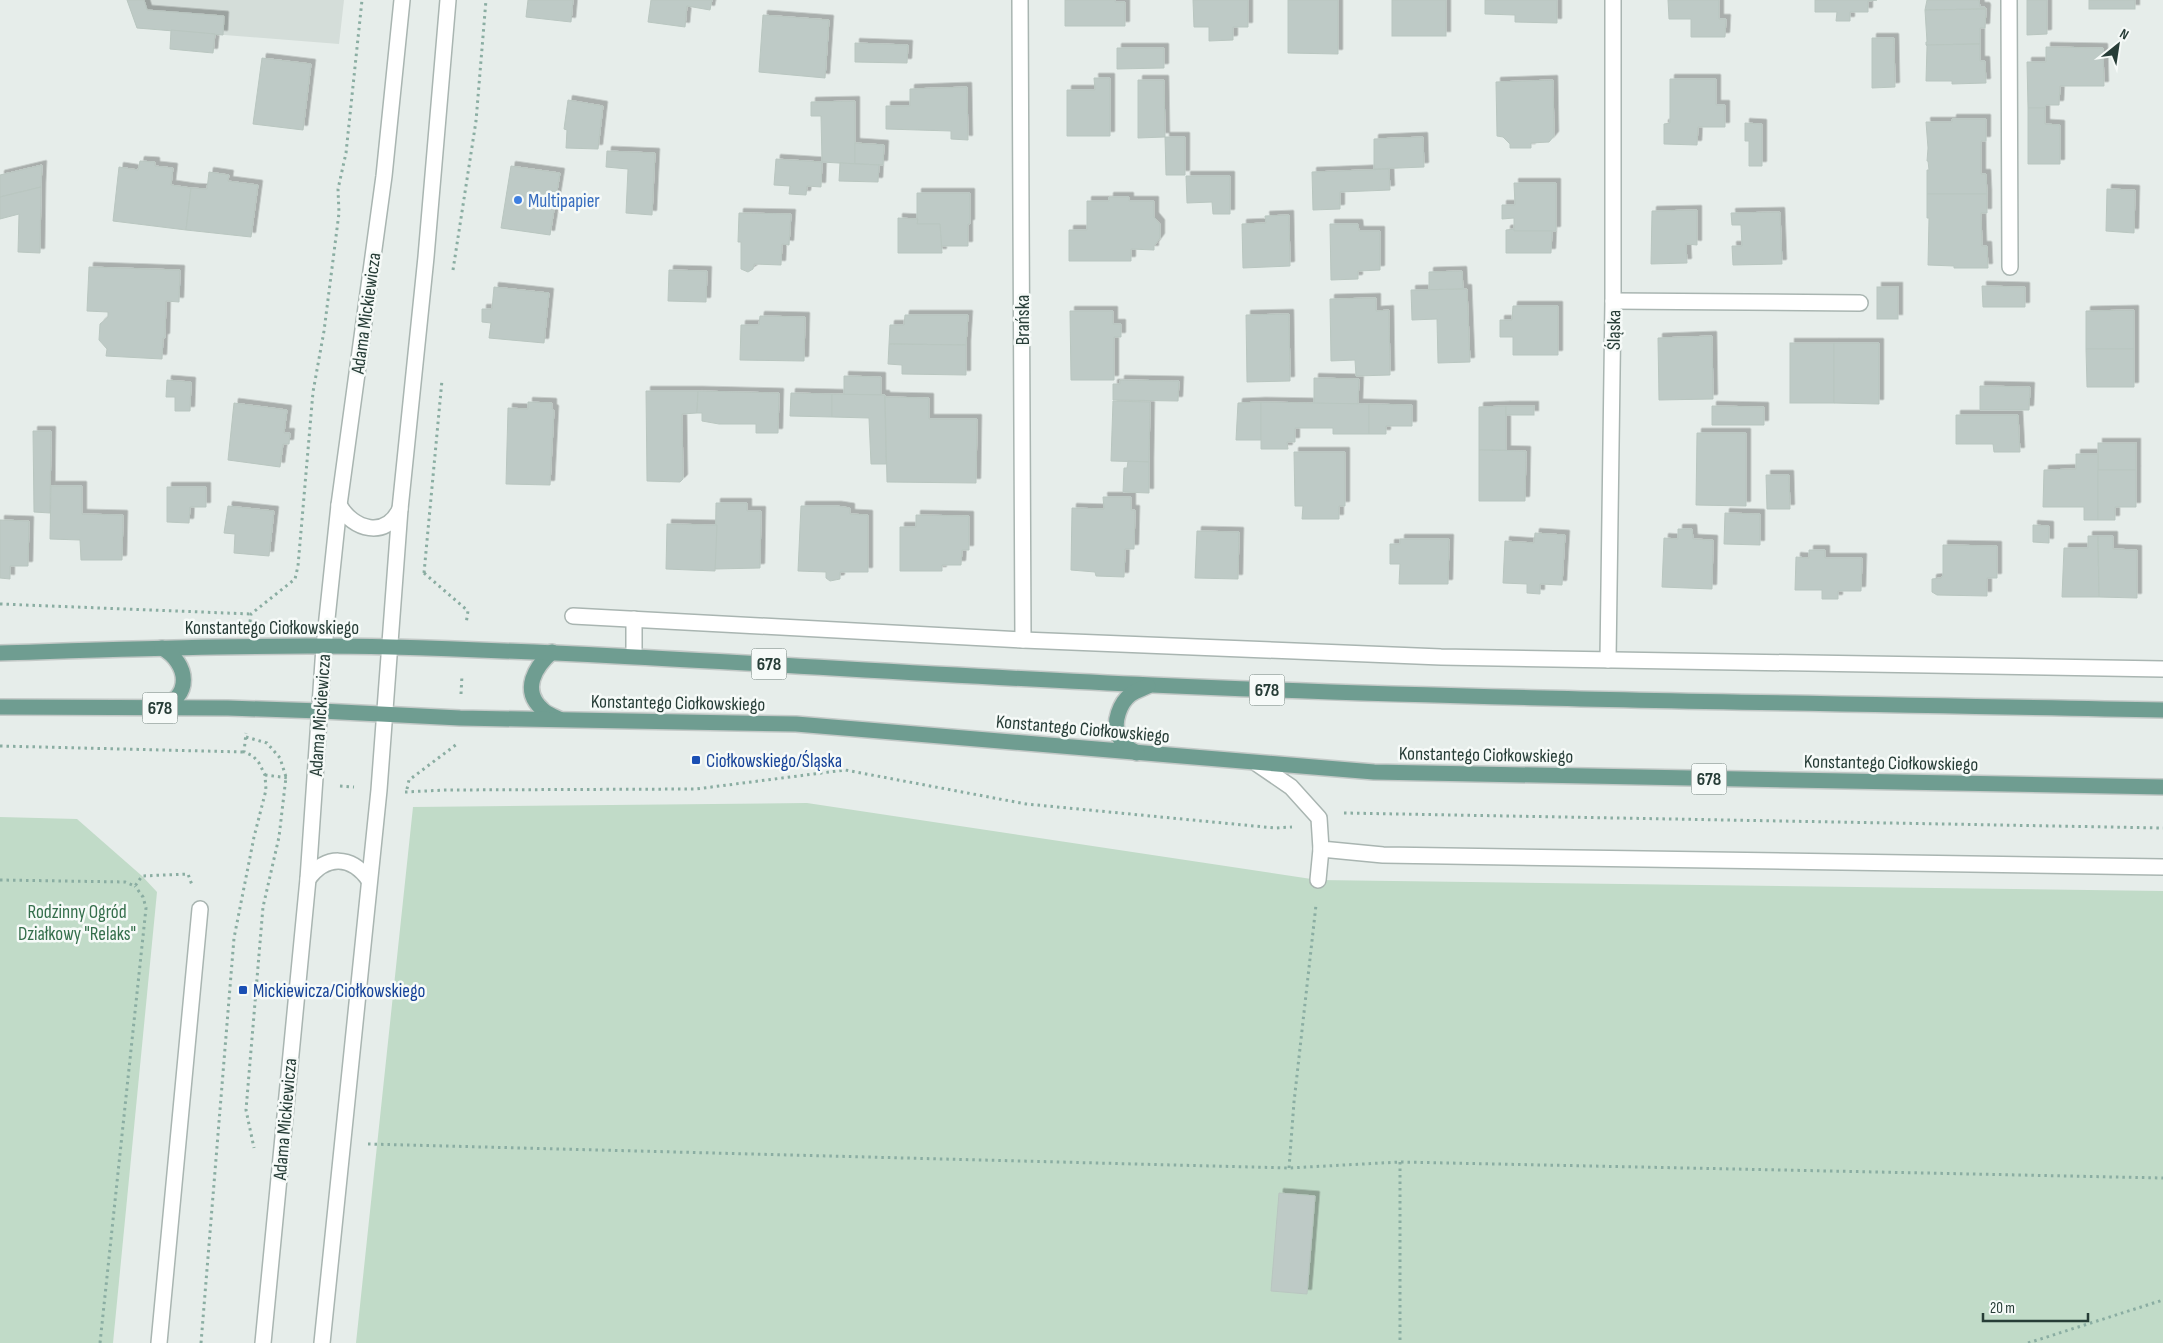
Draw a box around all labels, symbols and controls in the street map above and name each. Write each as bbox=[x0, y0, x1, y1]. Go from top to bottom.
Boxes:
north arrow bbox=[2093, 20, 2143, 70]
text: N bbox=[2117, 25, 2132, 43]
place label: Multipapier bbox=[528, 190, 600, 213]
marker: Multipapier bbox=[512, 194, 524, 206]
street label: Adama Mickiewicza bbox=[346, 251, 386, 376]
street label: Brańska bbox=[1012, 295, 1035, 345]
street label: Śląska bbox=[1603, 310, 1626, 350]
street label: Konstantego Ciołkowskiego bbox=[185, 617, 359, 640]
road number: 678 bbox=[752, 649, 786, 680]
street label: Adama Mickiewicza bbox=[305, 653, 336, 778]
road number: 678 bbox=[1250, 674, 1284, 706]
street label: Konstantego Ciołkowskiego bbox=[591, 690, 765, 717]
road number: 678 bbox=[142, 692, 178, 724]
street label: Konstantego Ciołkowskiego bbox=[995, 710, 1171, 749]
street label: Konstantego Ciołkowskiego bbox=[1399, 742, 1573, 769]
place label: Ciołkowskiego/Śląska bbox=[706, 750, 842, 773]
street label: Konstantego Ciołkowskiego bbox=[1804, 750, 1978, 777]
marker: Ciołkowskiego/Śląska bbox=[690, 754, 702, 766]
road number: 678 bbox=[1692, 764, 1726, 794]
park label: Rodzinny Ogród Działkowy "Relaks" bbox=[18, 901, 136, 946]
place label: Mickiewicza/Ciołkowskiego bbox=[253, 980, 425, 1003]
marker: Mickiewicza/Ciołkowskiego bbox=[237, 984, 249, 996]
street label: Adama Mickiewicza bbox=[269, 1057, 302, 1182]
scale bar bbox=[1983, 1290, 2088, 1322]
text: 20 m bbox=[1990, 1299, 2015, 1318]

